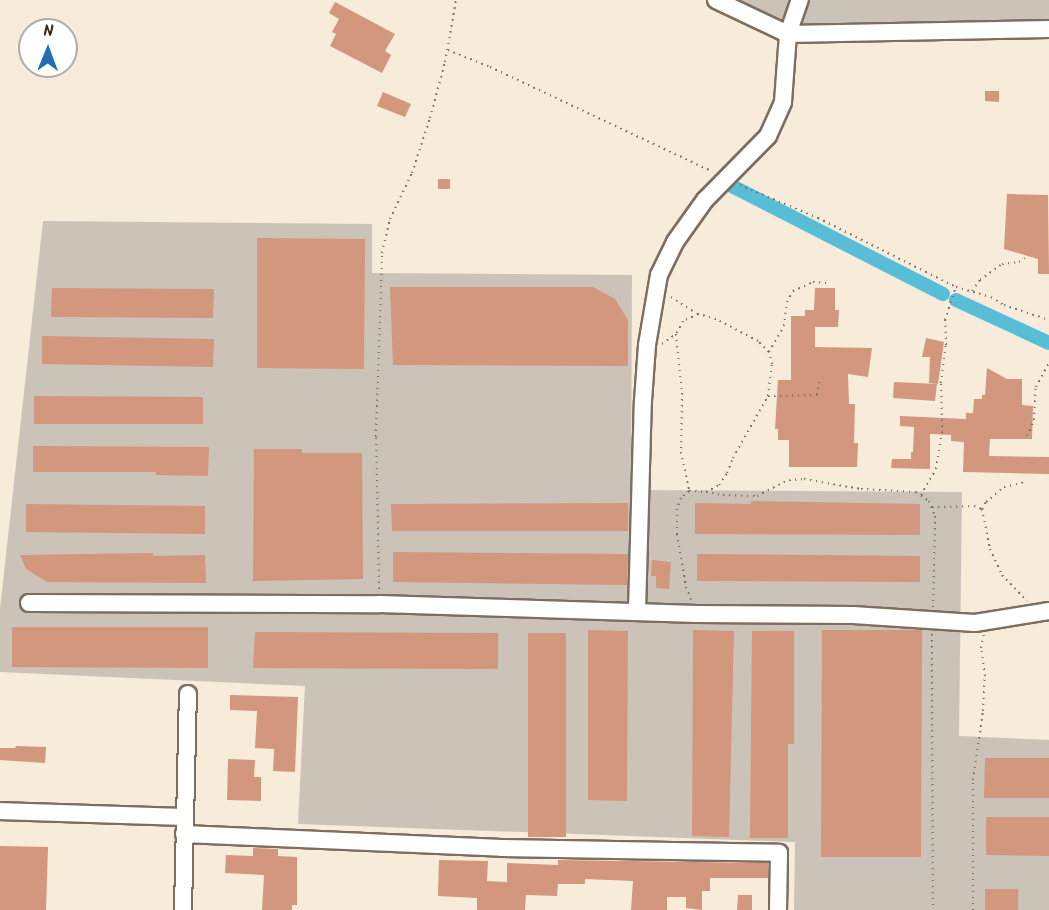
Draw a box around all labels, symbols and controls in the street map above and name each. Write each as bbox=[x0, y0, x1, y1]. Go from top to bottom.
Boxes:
north arrow bbox=[18, 18, 78, 78]
text: N bbox=[43, 19, 54, 44]

